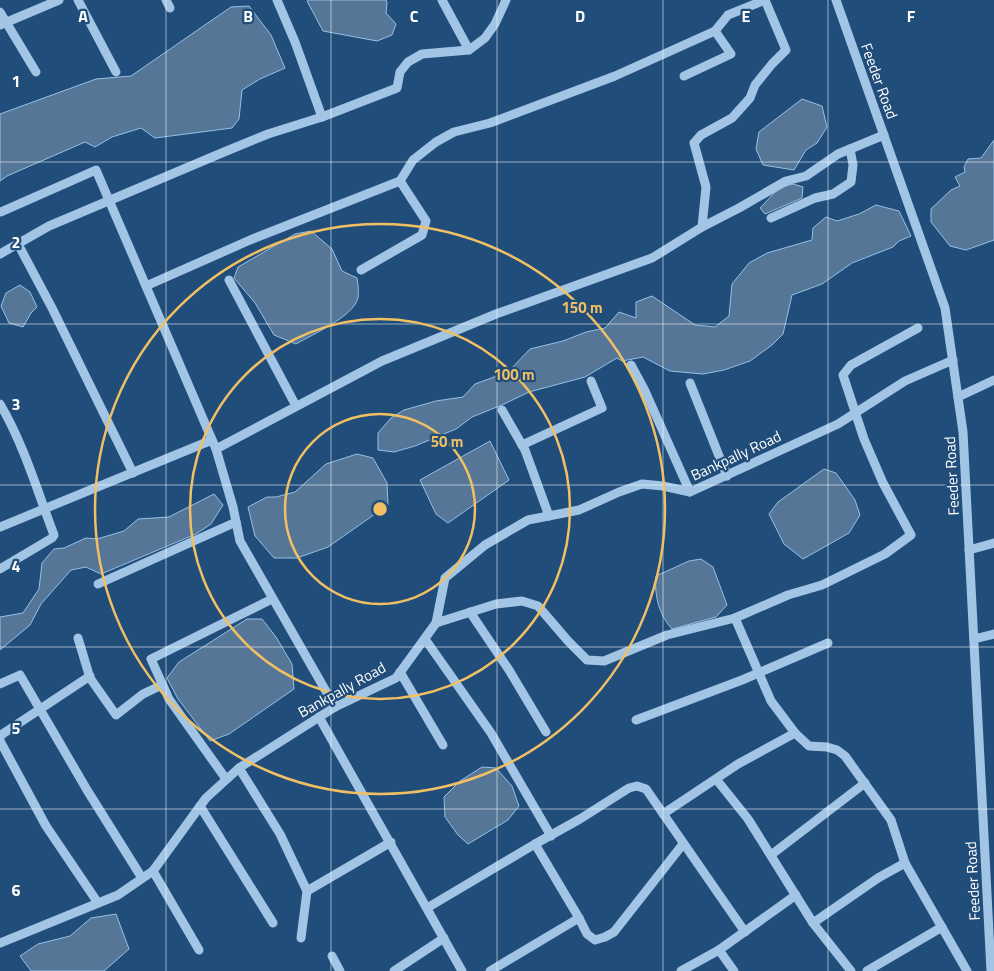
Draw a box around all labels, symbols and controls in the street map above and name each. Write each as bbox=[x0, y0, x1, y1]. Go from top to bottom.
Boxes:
text: A bbox=[78, 4, 88, 28]
text: B bbox=[243, 4, 253, 28]
text: C bbox=[410, 4, 419, 28]
text: D bbox=[575, 4, 585, 28]
text: E bbox=[742, 4, 751, 28]
text: F bbox=[907, 4, 916, 28]
street label: Feeder Road bbox=[855, 40, 904, 122]
text: 1 bbox=[12, 69, 20, 93]
text: 2 bbox=[12, 230, 20, 254]
text: 150 m bbox=[561, 296, 603, 319]
text: 100 m bbox=[493, 363, 535, 386]
text: 3 bbox=[12, 392, 20, 416]
street label: Bankpally Road bbox=[687, 425, 785, 487]
text: 50 m bbox=[431, 430, 463, 453]
street label: Feeder Road bbox=[938, 436, 965, 516]
centre of rings bbox=[371, 500, 389, 518]
text: 4 bbox=[12, 554, 21, 578]
street label: Bankpally Road bbox=[294, 656, 390, 723]
text: 5 bbox=[12, 716, 21, 740]
street label: Feeder Road bbox=[959, 841, 986, 921]
text: 6 bbox=[12, 878, 21, 902]

